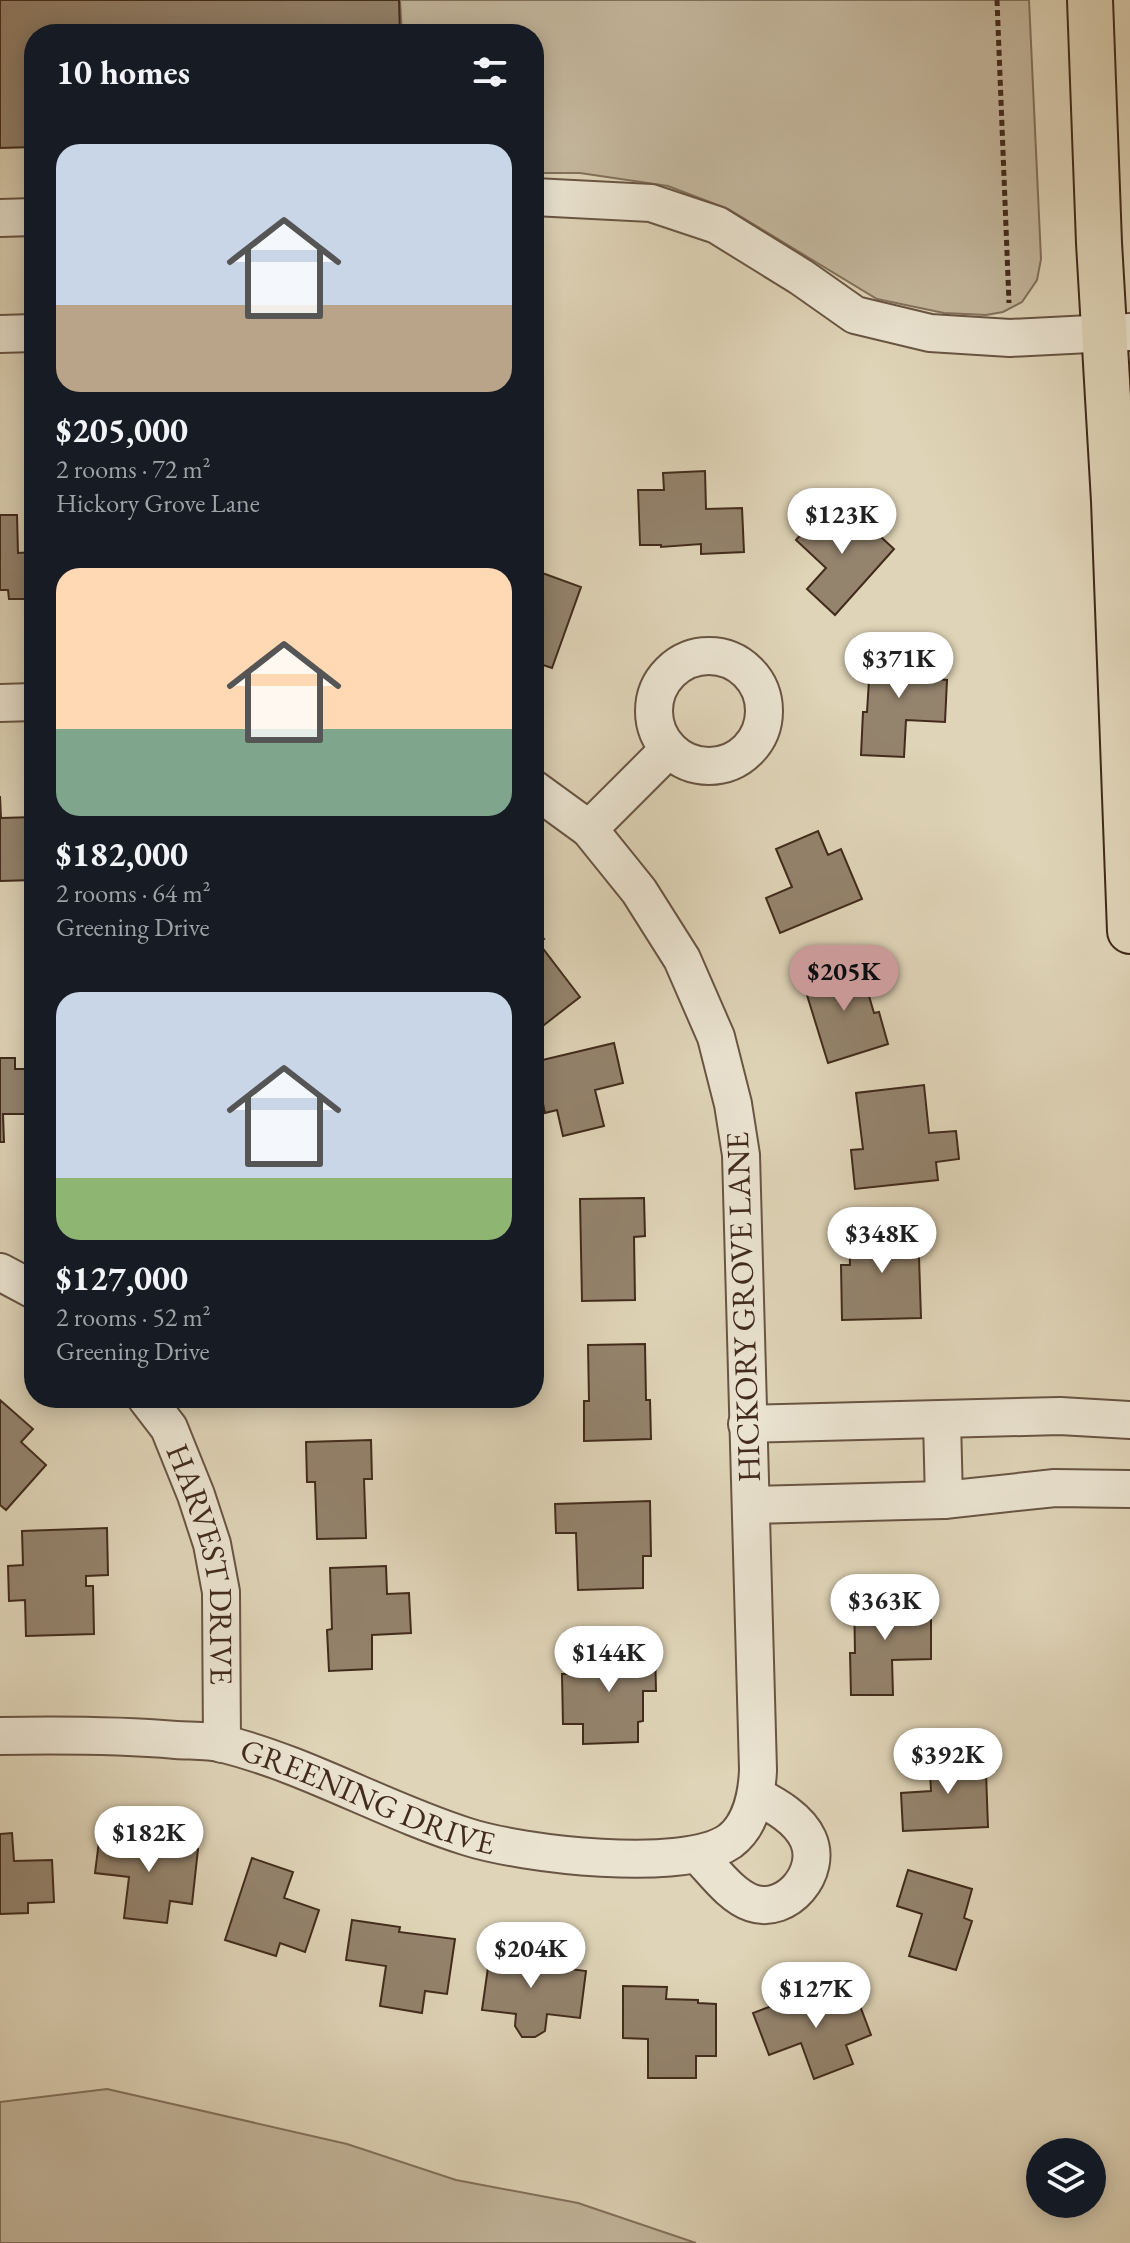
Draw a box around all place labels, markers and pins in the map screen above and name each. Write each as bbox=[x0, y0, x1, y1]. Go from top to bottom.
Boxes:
pin: $123K bbox=[786, 488, 898, 556]
pin: $371K bbox=[843, 632, 955, 700]
pin: $205K bbox=[788, 945, 900, 1013]
pin: $348K bbox=[826, 1207, 938, 1275]
pin: $363K bbox=[829, 1574, 941, 1642]
pin: $144K bbox=[553, 1626, 665, 1694]
pin: $392K bbox=[892, 1728, 1004, 1796]
pin: $182K bbox=[93, 1806, 205, 1874]
pin: $204K bbox=[475, 1922, 587, 1990]
pin: $127K bbox=[760, 1962, 872, 2030]

